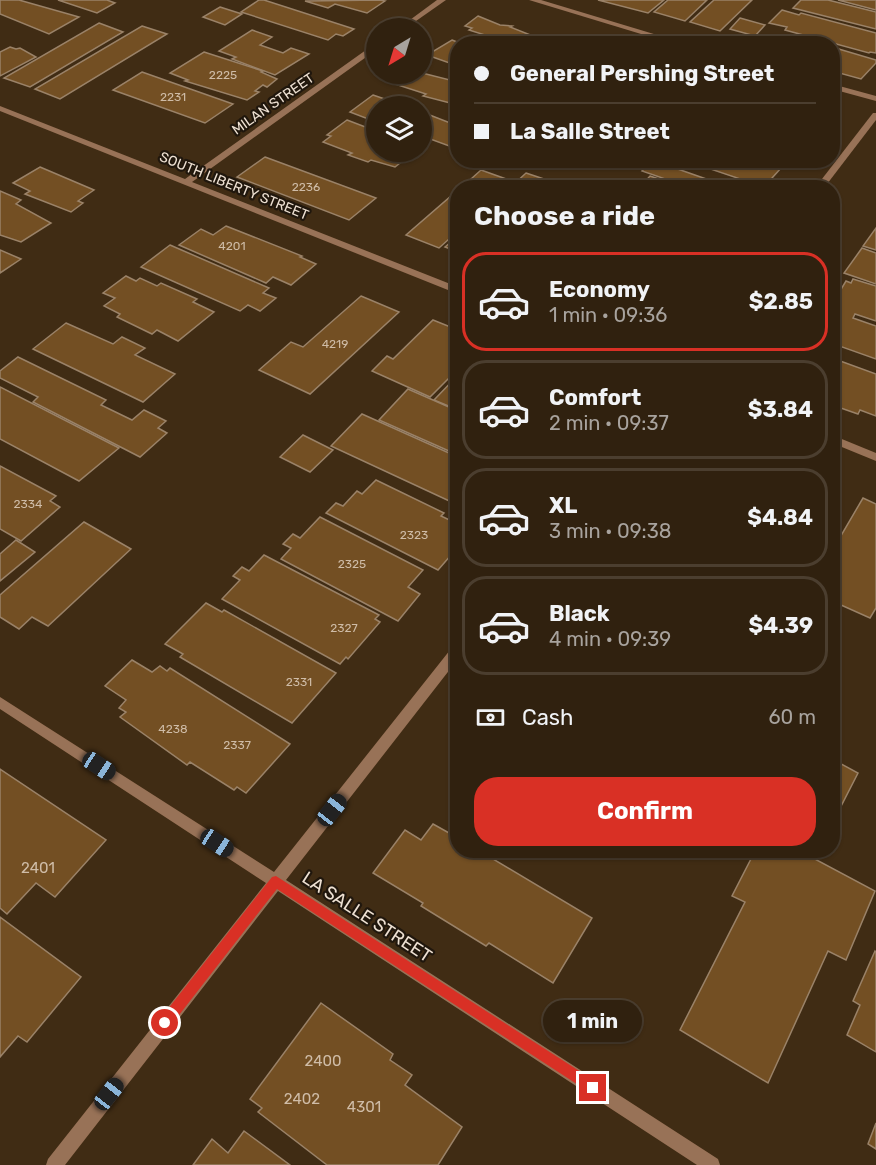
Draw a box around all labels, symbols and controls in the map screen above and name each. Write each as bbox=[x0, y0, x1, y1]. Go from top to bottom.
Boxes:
north arrow bbox=[366, 18, 432, 84]
map controls bbox=[366, 18, 432, 162]
text: General Pershing Street bbox=[510, 60, 774, 87]
house number: 2225 bbox=[209, 68, 237, 82]
street label: MILAN STREET bbox=[229, 69, 317, 139]
house number: 2231 bbox=[160, 90, 186, 104]
button: layers bbox=[366, 96, 432, 162]
text: La Salle Street bbox=[510, 118, 670, 145]
street label: SOUTH LIBERTY STREET bbox=[157, 148, 311, 224]
house number: 2236 bbox=[292, 180, 320, 194]
text: Choose a ride bbox=[474, 200, 655, 232]
house number: 4201 bbox=[218, 239, 246, 253]
icon: car bbox=[477, 275, 531, 329]
text: Economy bbox=[549, 276, 650, 303]
text: $2.85 bbox=[749, 288, 813, 315]
text: 1 min · 09:36 bbox=[549, 303, 667, 327]
house number: 4219 bbox=[322, 337, 348, 351]
icon: car bbox=[477, 383, 531, 437]
text: Comfort bbox=[549, 384, 641, 411]
text: $3.84 bbox=[748, 396, 813, 423]
text: 2 min · 09:37 bbox=[549, 411, 669, 435]
icon: car bbox=[477, 491, 531, 545]
text: XL bbox=[549, 492, 577, 519]
house number: 2334 bbox=[14, 497, 43, 511]
text: $4.84 bbox=[747, 504, 813, 531]
text: 3 min · 09:38 bbox=[549, 519, 671, 543]
house number: 2323 bbox=[400, 528, 428, 542]
house number: 2325 bbox=[338, 557, 366, 571]
icon: car bbox=[477, 599, 531, 653]
text: Black bbox=[549, 600, 610, 627]
text: $4.39 bbox=[749, 612, 813, 639]
house number: 2327 bbox=[330, 621, 358, 635]
text: 4 min · 09:39 bbox=[549, 627, 671, 651]
house number: 2331 bbox=[286, 675, 312, 689]
icon: cash bbox=[474, 701, 507, 734]
text: Cash bbox=[522, 704, 573, 731]
text: 60 m bbox=[769, 705, 816, 729]
house number: 4238 bbox=[158, 722, 188, 736]
house number: 2337 bbox=[223, 738, 251, 752]
car bbox=[79, 749, 119, 783]
button: Confirm bbox=[474, 777, 816, 846]
car bbox=[314, 790, 350, 830]
car bbox=[197, 826, 237, 860]
house number: 2401 bbox=[21, 859, 55, 877]
street label: LA SALLE STREET bbox=[298, 867, 436, 967]
callout: 1 min bbox=[544, 1001, 642, 1043]
route start bbox=[151, 1009, 178, 1036]
text: 1 min bbox=[567, 1009, 618, 1033]
house number: 2400 bbox=[304, 1052, 342, 1070]
car bbox=[91, 1074, 127, 1114]
route end bbox=[579, 1074, 606, 1101]
house number: 2402 bbox=[284, 1090, 320, 1108]
house number: 4301 bbox=[347, 1098, 381, 1116]

